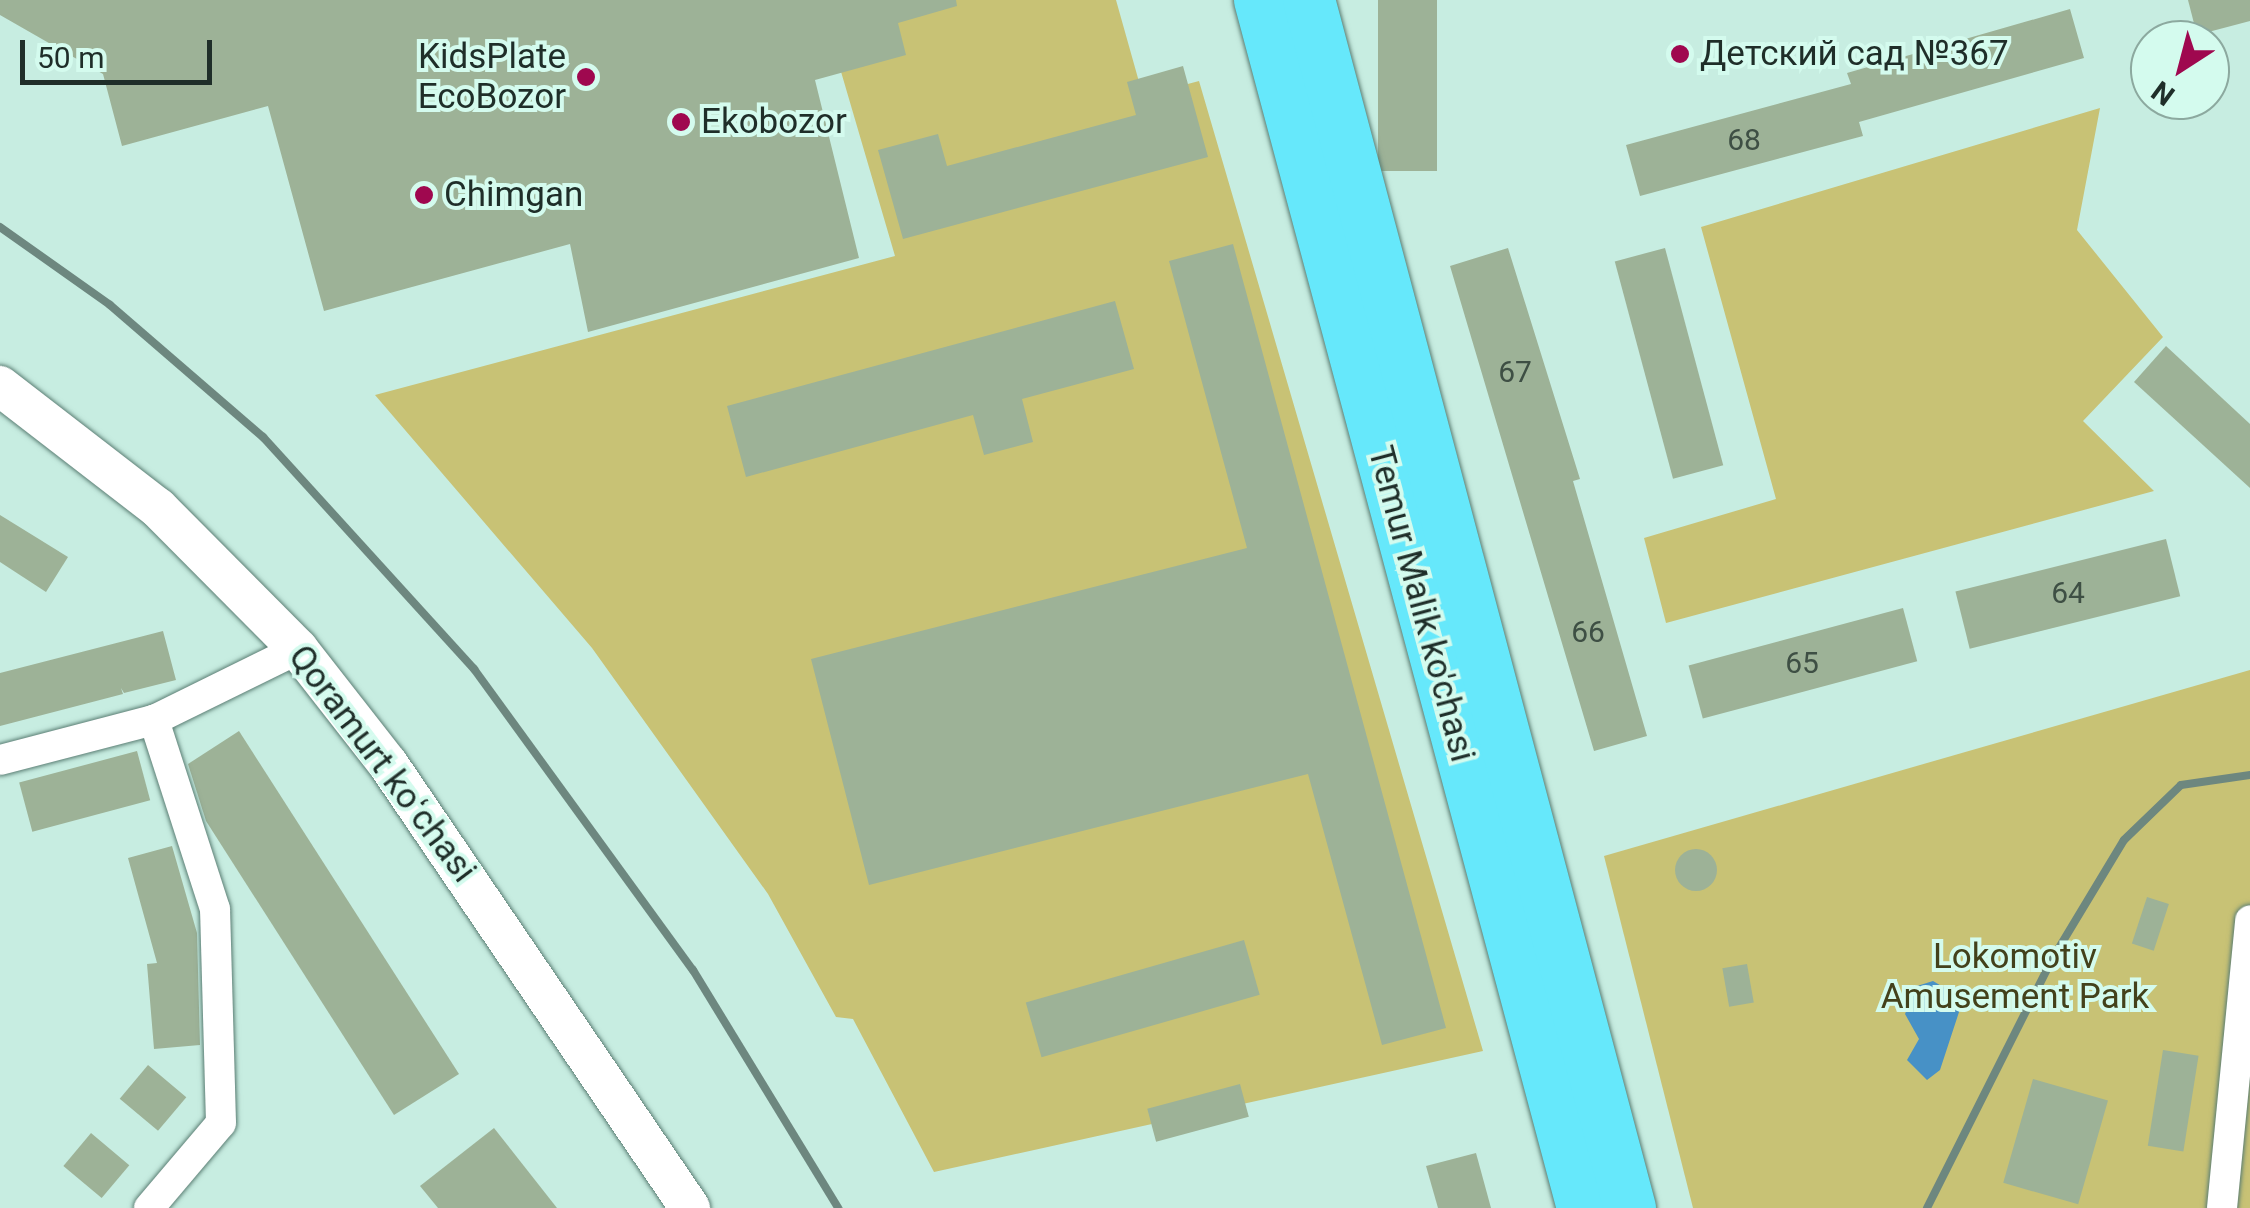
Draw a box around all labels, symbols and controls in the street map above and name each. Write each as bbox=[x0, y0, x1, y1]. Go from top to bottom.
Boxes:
scale bar bbox=[25, 20, 218, 82]
north arrow bbox=[2130, 20, 2230, 120]
place label: Детский сад №367 bbox=[1700, 33, 2009, 75]
place label: KidsPlate EcoBozor bbox=[418, 36, 566, 118]
text: 50 m bbox=[37, 40, 104, 75]
marker: Детский сад №367 bbox=[1669, 43, 1691, 65]
marker: KidsPlate EcoBozor bbox=[575, 66, 597, 88]
text: N bbox=[2146, 74, 2181, 112]
place label: Ekobozor bbox=[701, 101, 847, 143]
marker: Ekobozor bbox=[670, 111, 692, 133]
house number: 68 bbox=[1727, 122, 1761, 158]
place label: Chimgan bbox=[444, 174, 583, 216]
marker: Chimgan bbox=[413, 184, 435, 206]
house number: 67 bbox=[1498, 354, 1532, 390]
street label: Temur Malik ko'chasi bbox=[1359, 442, 1483, 766]
house number: 64 bbox=[2051, 575, 2085, 611]
house number: 66 bbox=[1571, 614, 1605, 650]
street label: Qoramurt koʻchasi bbox=[279, 637, 485, 891]
house number: 65 bbox=[1785, 645, 1819, 681]
park label: Lokomotiv Amusement Park bbox=[1881, 936, 2149, 1018]

